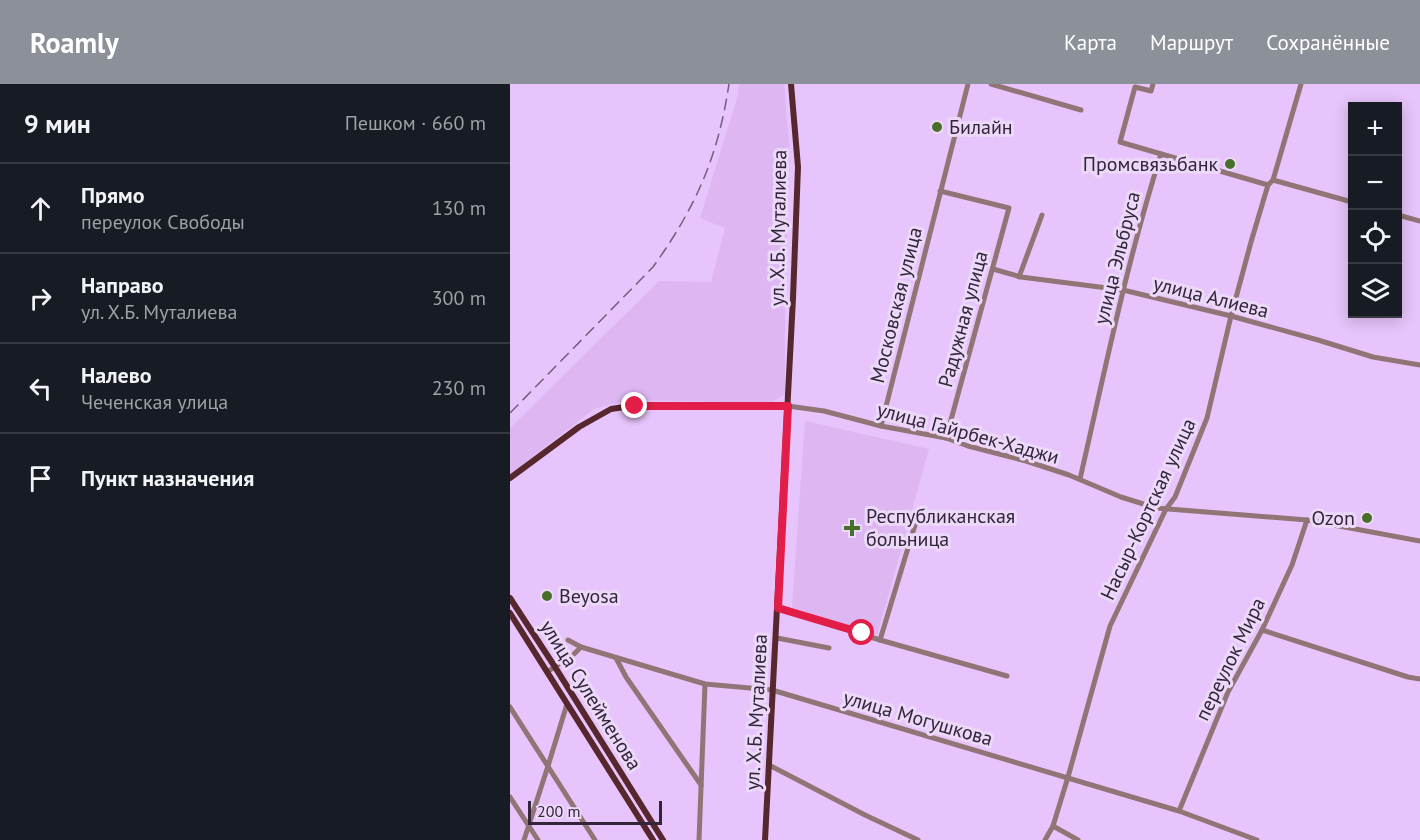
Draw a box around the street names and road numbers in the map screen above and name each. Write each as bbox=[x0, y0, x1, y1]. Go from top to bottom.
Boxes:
street label: ул. Х.Б. Муталиева bbox=[764, 150, 792, 306]
street label: улица Эльбруса bbox=[1088, 189, 1146, 327]
street label: Московская улица bbox=[864, 224, 928, 386]
street label: Радужная улица bbox=[932, 248, 994, 390]
street label: улица Алиева bbox=[1150, 270, 1272, 324]
street label: улица Гайрбек-Хаджи bbox=[874, 396, 1062, 470]
street label: Насыр-Кортская улица bbox=[1094, 414, 1202, 604]
street label: переулок Мира bbox=[1189, 593, 1271, 725]
street label: улица Сулейменова bbox=[534, 615, 648, 775]
street label: ул. Х.Б. Муталиева bbox=[739, 633, 773, 791]
street label: улица Могушкова bbox=[840, 684, 996, 752]

